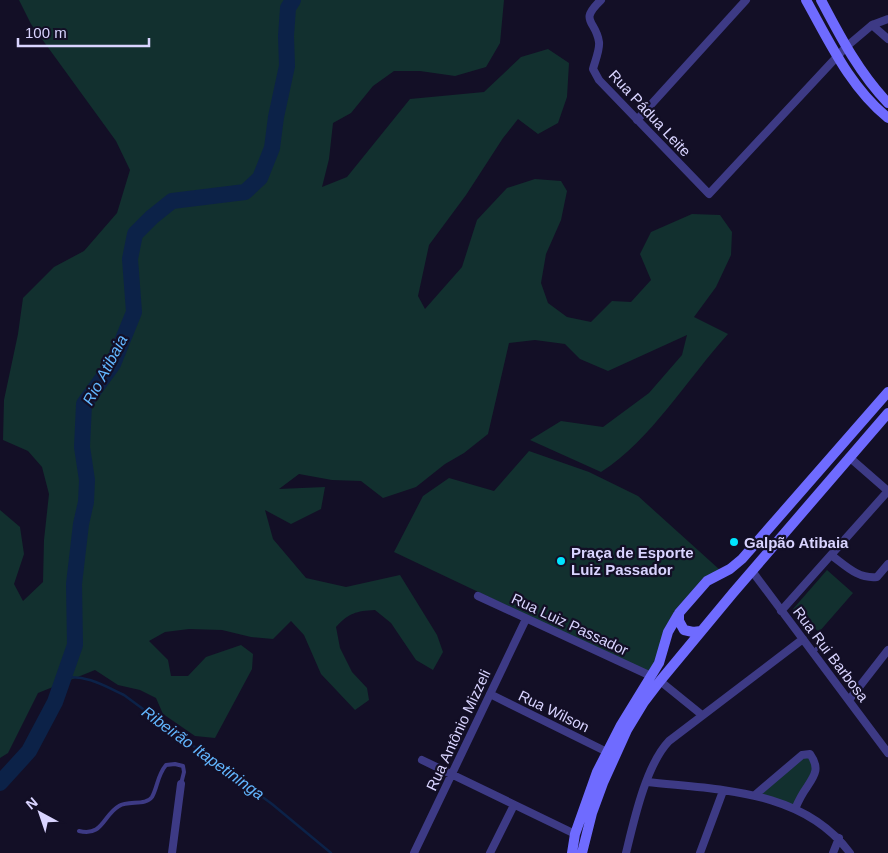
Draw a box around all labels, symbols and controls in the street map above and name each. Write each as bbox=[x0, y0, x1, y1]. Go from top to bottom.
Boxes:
scale bar bbox=[18, 15, 149, 47]
text: 100 m bbox=[25, 24, 67, 41]
street label: Rua Pádua Leite bbox=[606, 66, 694, 160]
water label: Rio Atibaia bbox=[79, 332, 131, 408]
place label: Galpão Atibaia bbox=[744, 534, 849, 551]
marker: Galpão Atibaia bbox=[728, 536, 740, 548]
place label: Praça de Esporte Luiz Passador bbox=[571, 544, 694, 578]
marker: Praça de Esporte Luiz Passador bbox=[555, 555, 567, 567]
street label: Rua Luiz Passador bbox=[509, 590, 631, 658]
street label: Rua Rui Barbosa bbox=[790, 603, 873, 705]
street label: Rua Antônio Mizzeli bbox=[422, 667, 494, 793]
street label: Rua Wilson bbox=[516, 687, 592, 735]
water label: Ribeirão Itapetininga bbox=[139, 703, 267, 803]
north arrow bbox=[15, 788, 65, 838]
text: N bbox=[23, 794, 41, 812]

